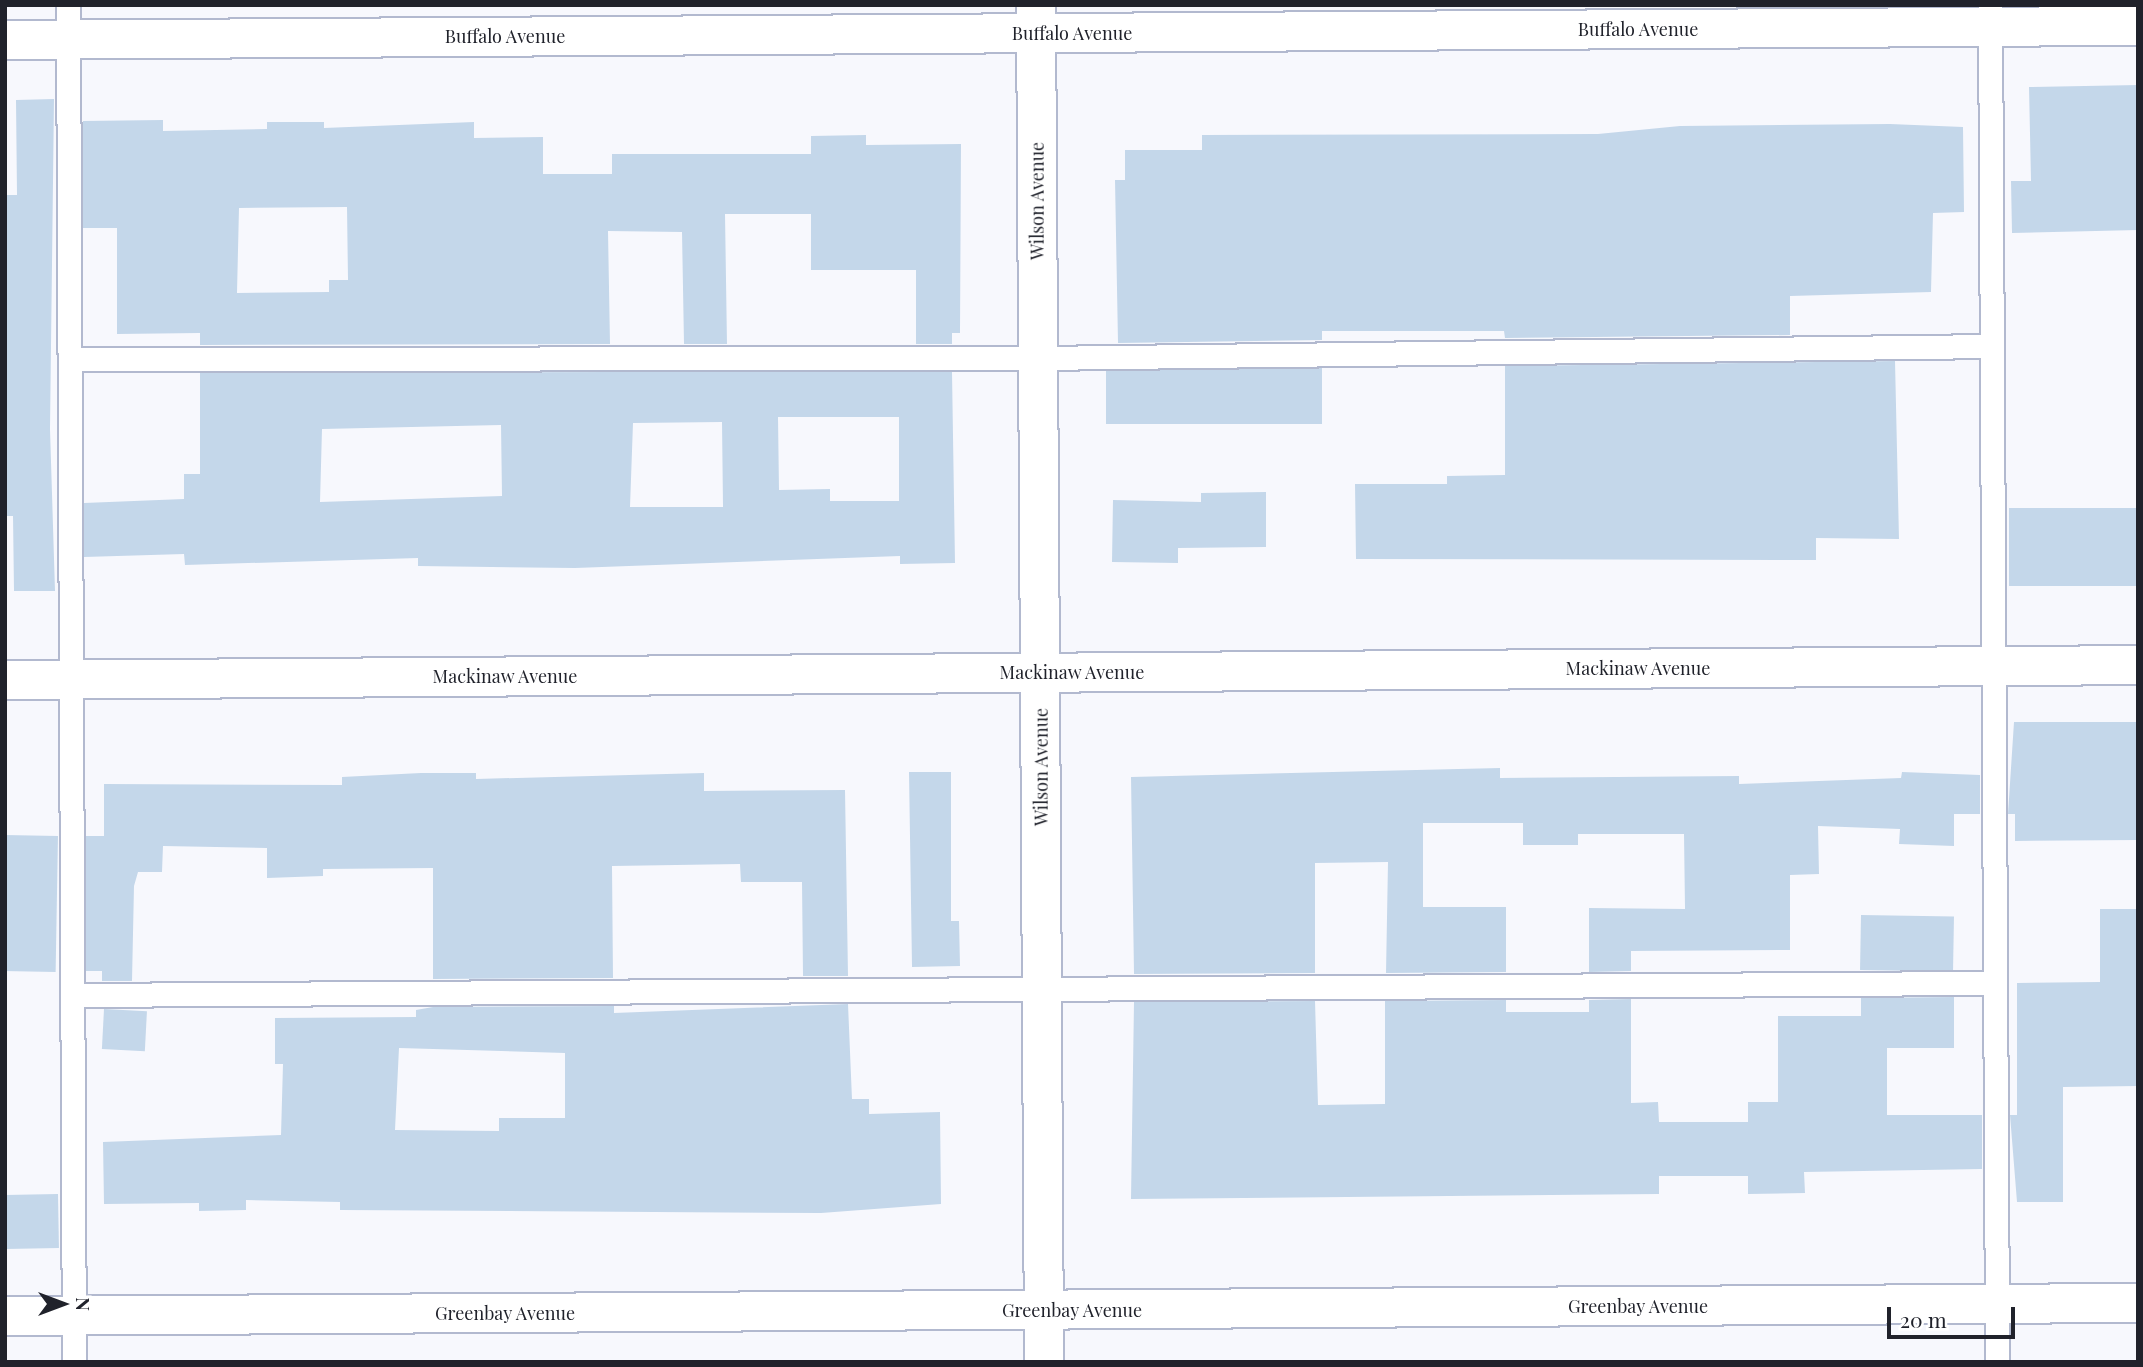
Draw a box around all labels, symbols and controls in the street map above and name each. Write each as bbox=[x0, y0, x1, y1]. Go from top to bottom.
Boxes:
street label: Buffalo Avenue bbox=[1577, 18, 1699, 40]
street label: Buffalo Avenue bbox=[1011, 22, 1133, 44]
street label: Buffalo Avenue bbox=[444, 25, 566, 47]
street label: Wilson Avenue bbox=[1026, 142, 1048, 260]
street label: Mackinaw Avenue bbox=[1565, 657, 1711, 679]
street label: Mackinaw Avenue bbox=[999, 661, 1145, 683]
street label: Mackinaw Avenue bbox=[432, 665, 578, 687]
street label: Wilson Avenue bbox=[1030, 708, 1052, 826]
north arrow bbox=[28, 1269, 98, 1339]
scale bar bbox=[1891, 1294, 2019, 1338]
street label: Greenbay Avenue bbox=[1567, 1295, 1709, 1317]
text: N bbox=[71, 1297, 97, 1311]
street label: Greenbay Avenue bbox=[1001, 1299, 1143, 1321]
street label: Greenbay Avenue bbox=[434, 1302, 576, 1324]
text: 20 m bbox=[1900, 1305, 1947, 1333]

